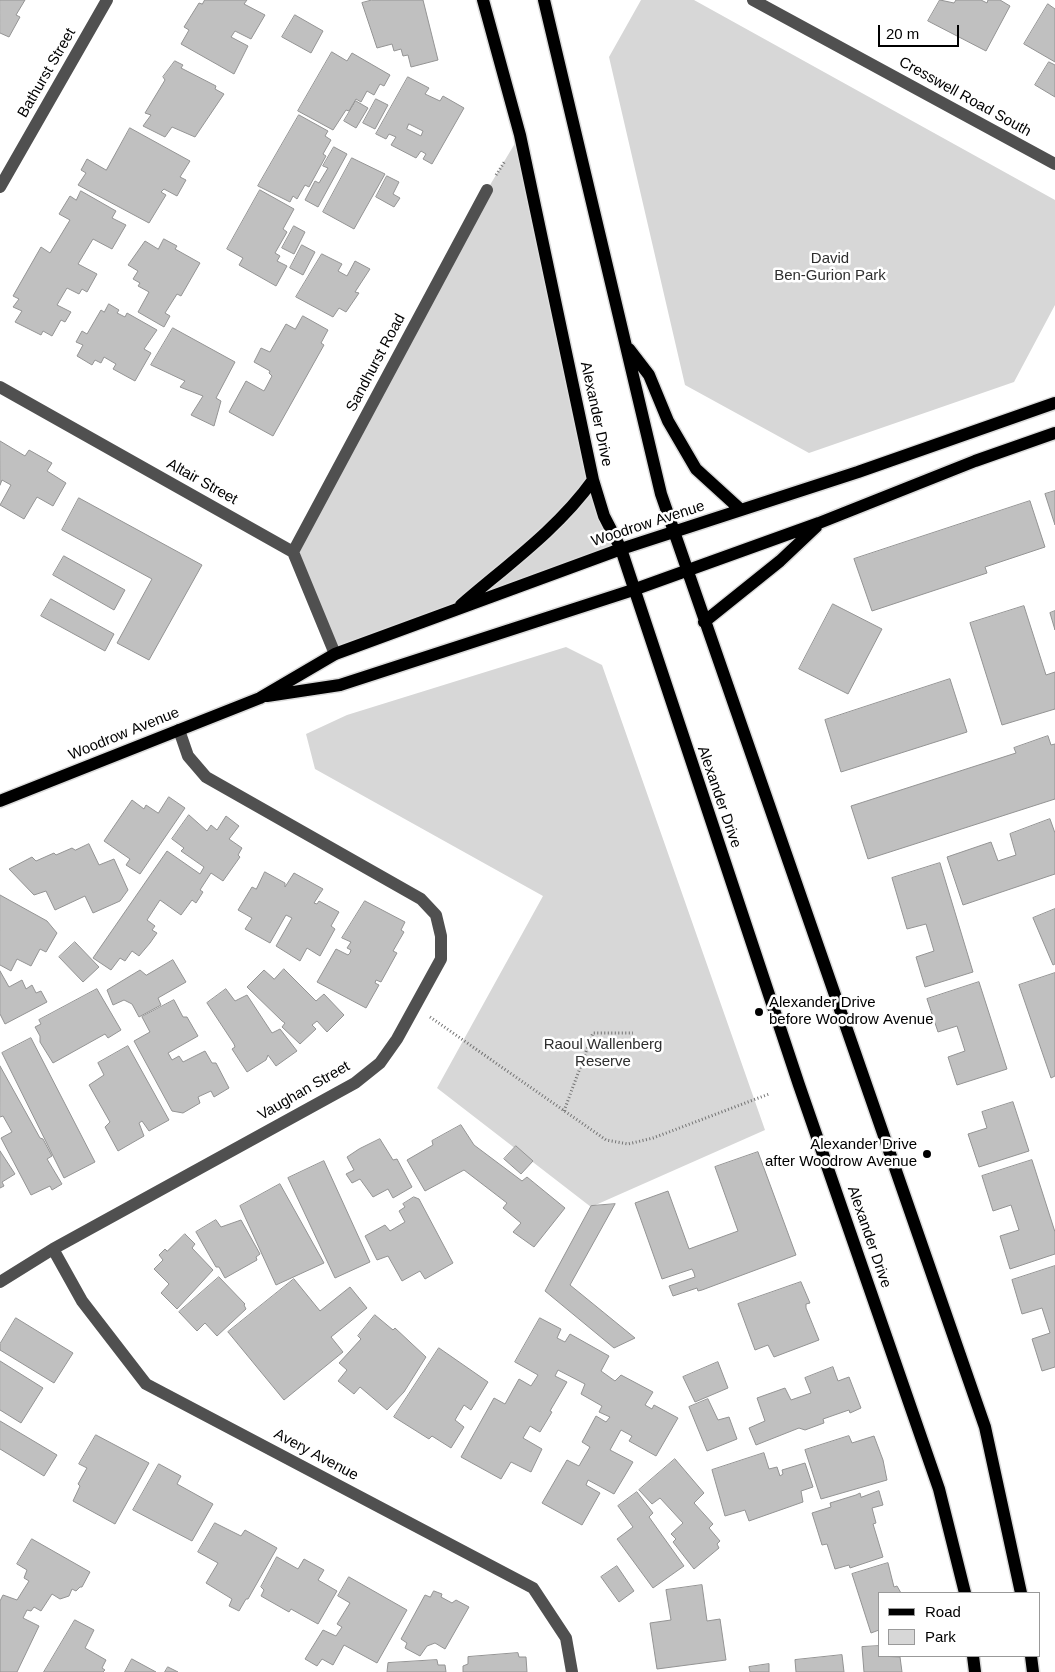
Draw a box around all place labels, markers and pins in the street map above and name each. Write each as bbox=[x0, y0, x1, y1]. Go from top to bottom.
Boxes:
place label: Alexander Drive before Woodrow Avenue bbox=[769, 994, 934, 1029]
marker: Alexander Drive before Woodrow Avenue bbox=[753, 1006, 765, 1018]
place label: Alexander Drive after Woodrow Avenue bbox=[765, 1136, 917, 1171]
marker: Alexander Drive after Woodrow Avenue bbox=[921, 1148, 933, 1160]

